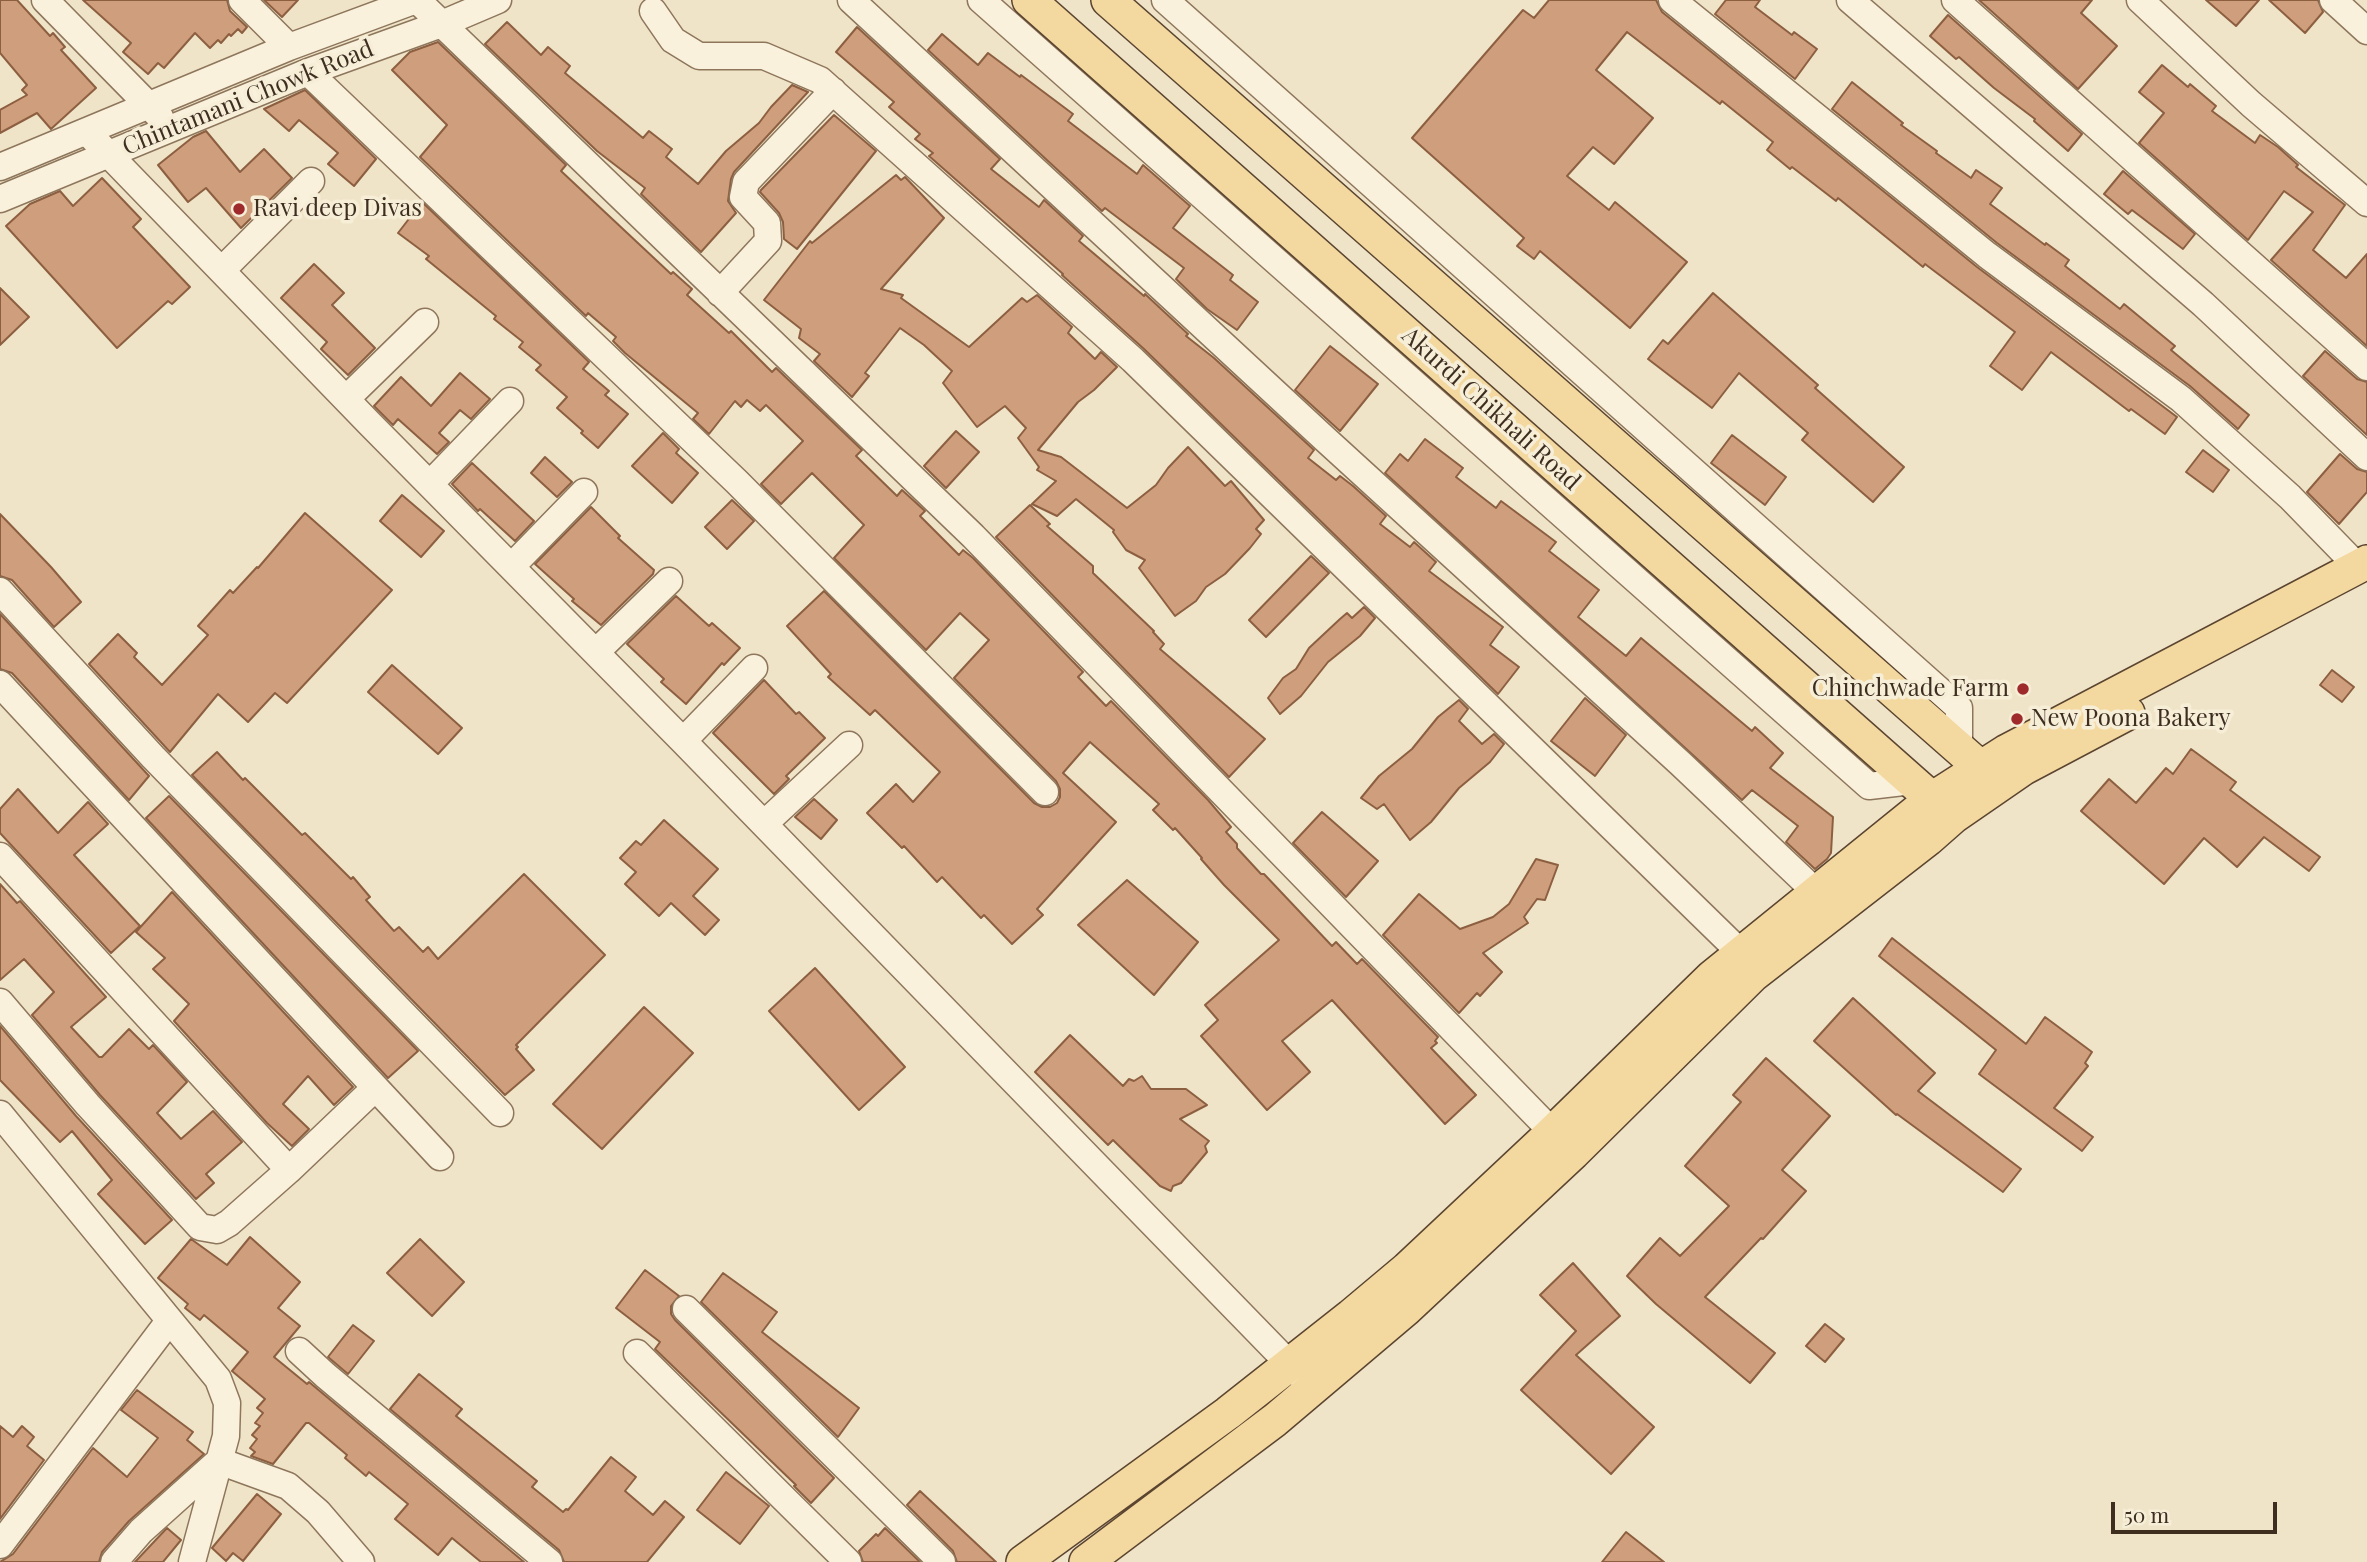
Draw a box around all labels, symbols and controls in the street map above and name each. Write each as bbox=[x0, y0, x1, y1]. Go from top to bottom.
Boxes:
street label: Chintamani Chowk Road bbox=[118, 34, 378, 162]
place label: Ravi deep Divas bbox=[253, 195, 422, 223]
marker: Ravi deep Divas bbox=[231, 201, 247, 217]
street label: Akurdi Chikhali Road bbox=[1396, 321, 1586, 497]
place label: Chinchwade Farm bbox=[1812, 675, 2009, 703]
marker: Chinchwade Farm bbox=[2015, 681, 2031, 697]
place label: New Poona Bakery bbox=[2031, 705, 2231, 733]
marker: New Poona Bakery bbox=[2009, 711, 2025, 727]
scale bar bbox=[2115, 1488, 2281, 1532]
text: 50 m bbox=[2124, 1500, 2169, 1528]

